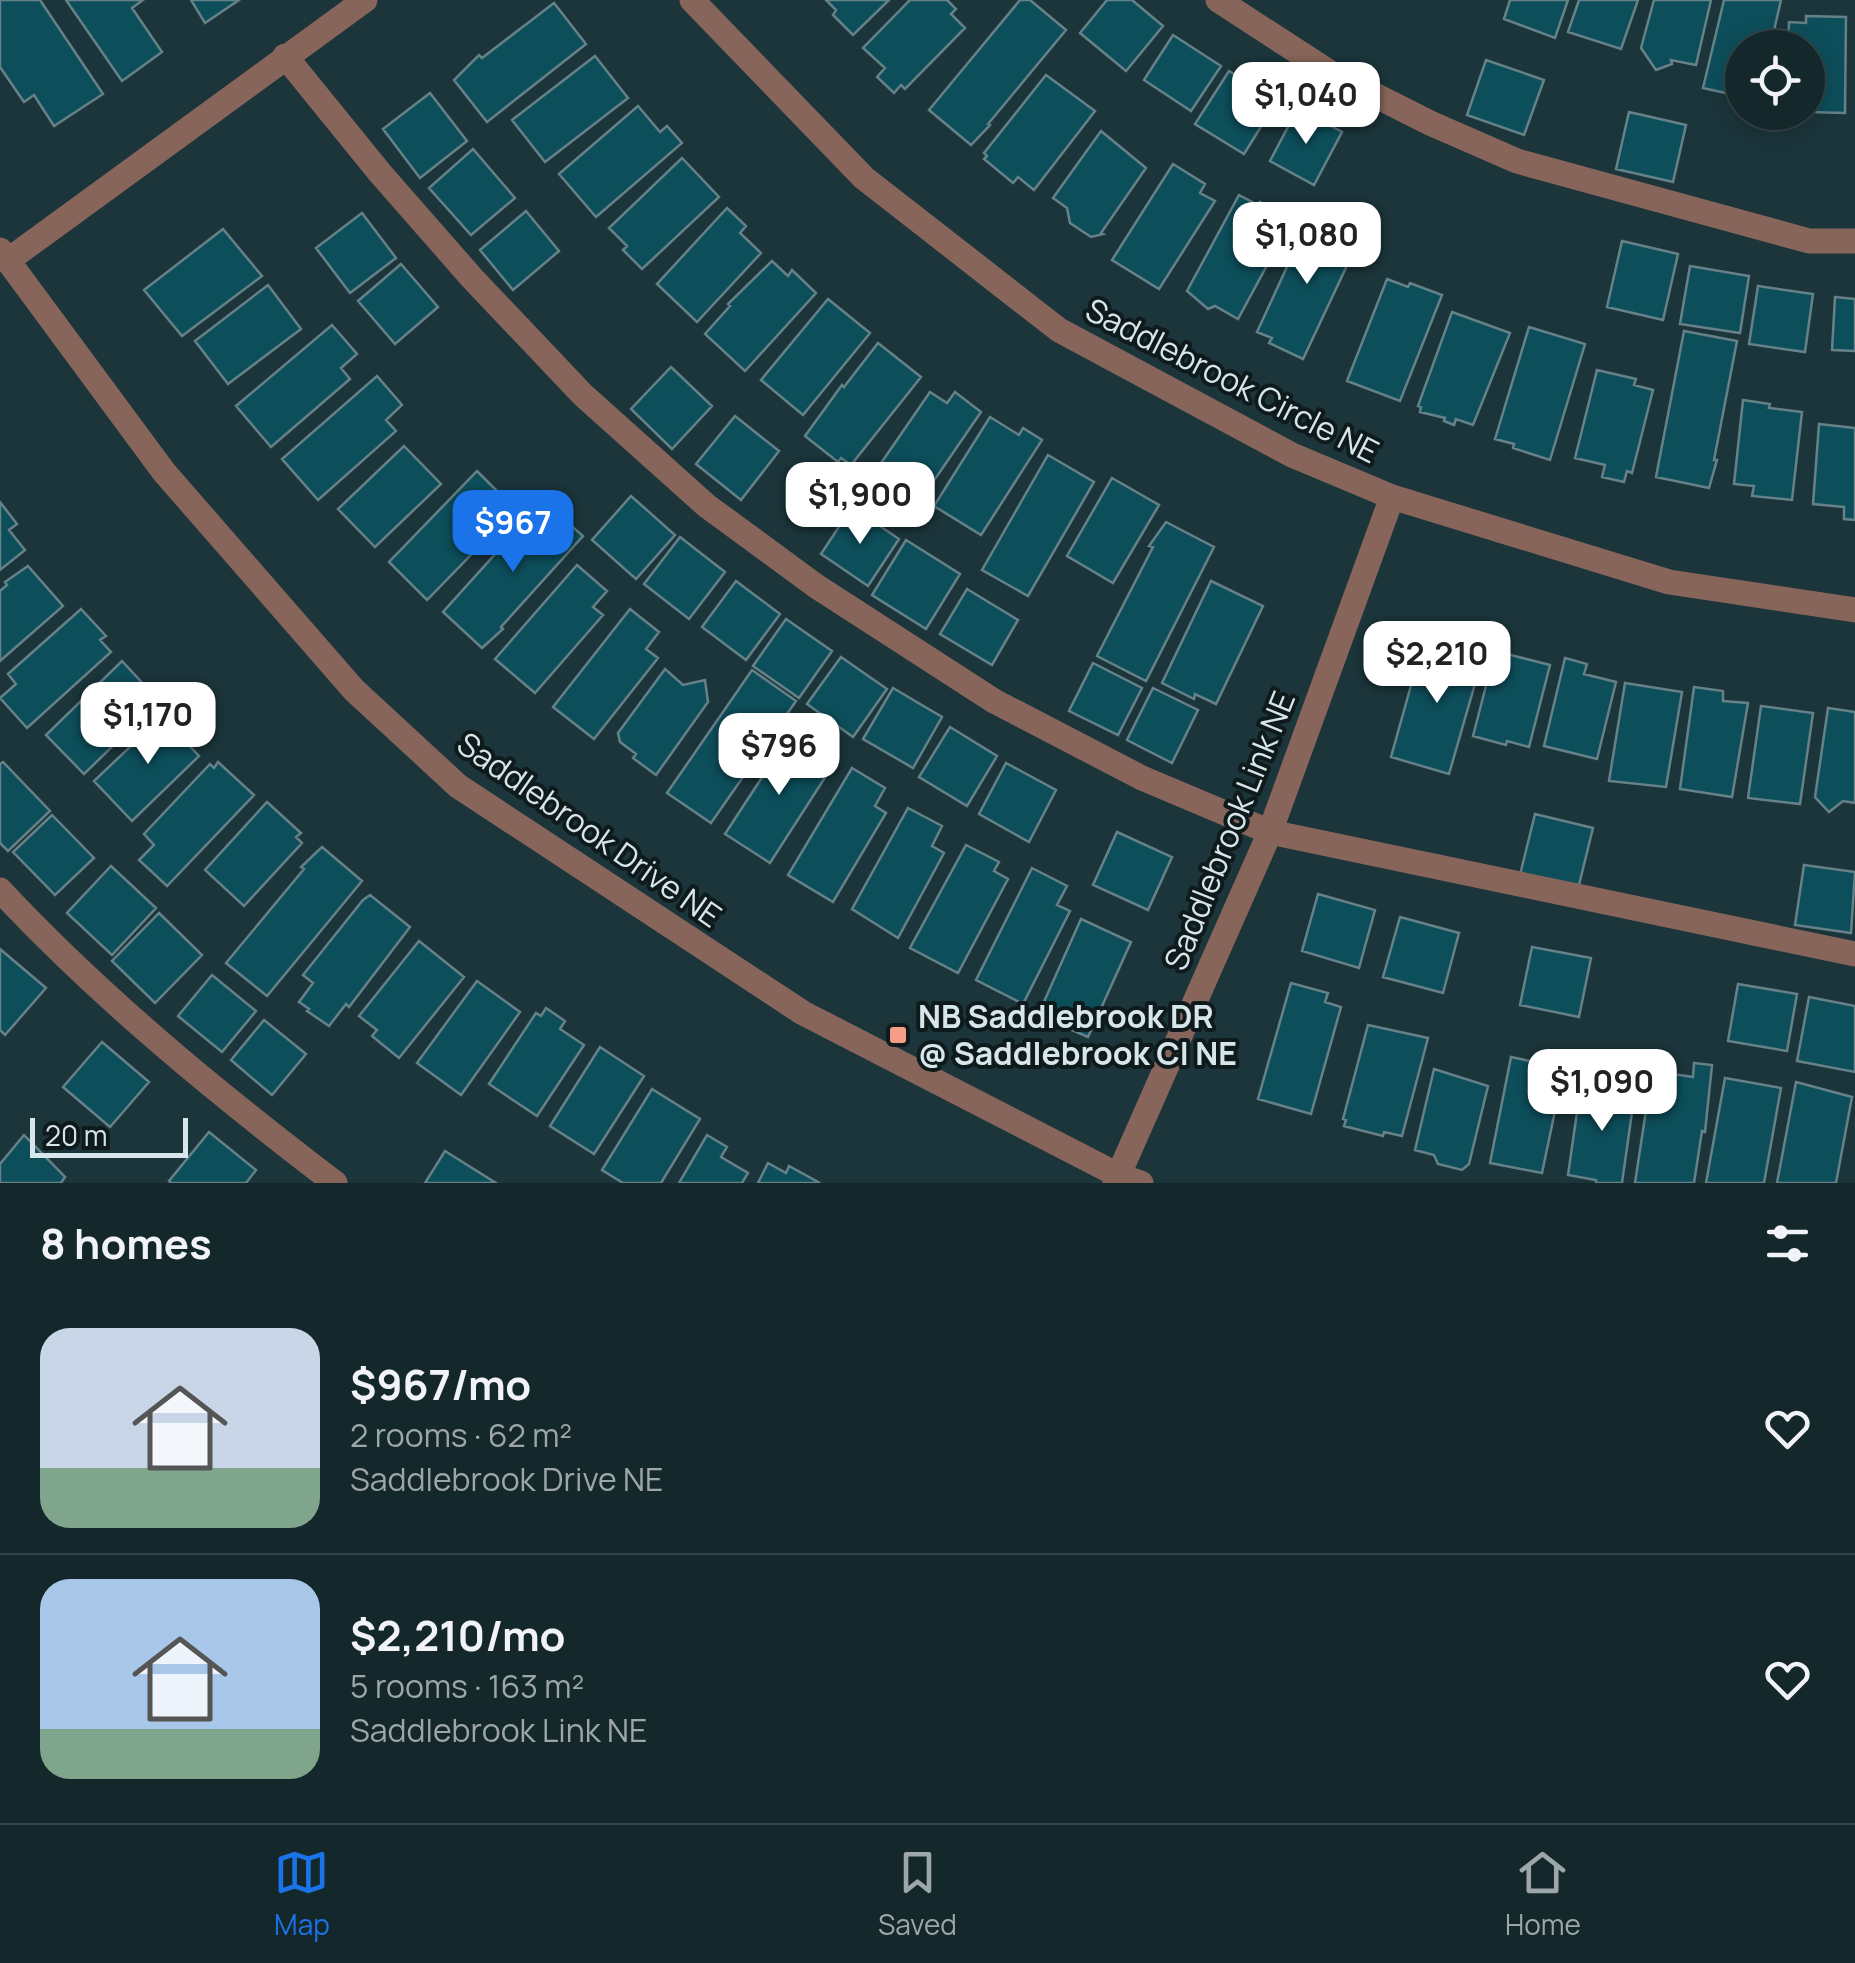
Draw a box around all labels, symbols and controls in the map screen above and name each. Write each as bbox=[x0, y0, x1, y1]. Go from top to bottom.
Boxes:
map controls bbox=[1725, 30, 1825, 130]
button: locate bbox=[1725, 30, 1825, 130]
pin: $1,040 bbox=[1225, 62, 1387, 147]
text: $1,040 bbox=[1254, 72, 1358, 116]
pin: $1,080 bbox=[1226, 202, 1388, 287]
text: $1,080 bbox=[1255, 212, 1359, 256]
street label: Saddlebrook Circle NE bbox=[1078, 287, 1387, 473]
pin: $1,900 bbox=[779, 462, 941, 547]
text: $1,900 bbox=[808, 472, 912, 516]
pin: $967 bbox=[454, 490, 572, 575]
text: $967 bbox=[475, 500, 551, 544]
pin: $2,210 bbox=[1356, 621, 1518, 706]
text: $2,210 bbox=[1386, 631, 1489, 675]
pin: $1,170 bbox=[67, 682, 229, 767]
street label: Saddlebrook Link NE bbox=[1153, 685, 1305, 977]
text: $1,170 bbox=[103, 692, 193, 736]
pin: $796 bbox=[720, 713, 838, 798]
street label: Saddlebrook Drive NE bbox=[449, 721, 730, 937]
text: $796 bbox=[741, 723, 817, 767]
place label: NB Saddlebrook DR @ Saddlebrook CI NE bbox=[918, 994, 1237, 1075]
marker: NB Saddlebrook DR @ Saddlebrook CI NE bbox=[887, 1024, 909, 1046]
pin: $1,090 bbox=[1521, 1049, 1683, 1134]
text: $1,090 bbox=[1550, 1059, 1654, 1103]
scale bar bbox=[30, 1113, 188, 1158]
text: 20 m bbox=[45, 1116, 107, 1154]
text: 8 homes bbox=[40, 1214, 212, 1272]
icon: filters bbox=[1760, 1216, 1815, 1271]
text: $967/mo bbox=[350, 1355, 531, 1413]
icon: home bbox=[120, 1368, 240, 1488]
icon: heart bbox=[1760, 1401, 1815, 1456]
text: 2 rooms · 62 m² bbox=[350, 1413, 572, 1457]
text: Saddlebrook Drive NE bbox=[350, 1457, 663, 1501]
text: $2,210/mo bbox=[350, 1606, 565, 1664]
icon: home bbox=[120, 1619, 240, 1739]
icon: heart bbox=[1760, 1652, 1815, 1707]
text: 5 rooms · 163 m² bbox=[350, 1664, 584, 1708]
text: Saddlebrook Link NE bbox=[350, 1708, 647, 1752]
tab: Map bbox=[274, 1845, 330, 1943]
tab: Saved bbox=[878, 1845, 957, 1943]
tab: Home bbox=[1505, 1845, 1581, 1943]

